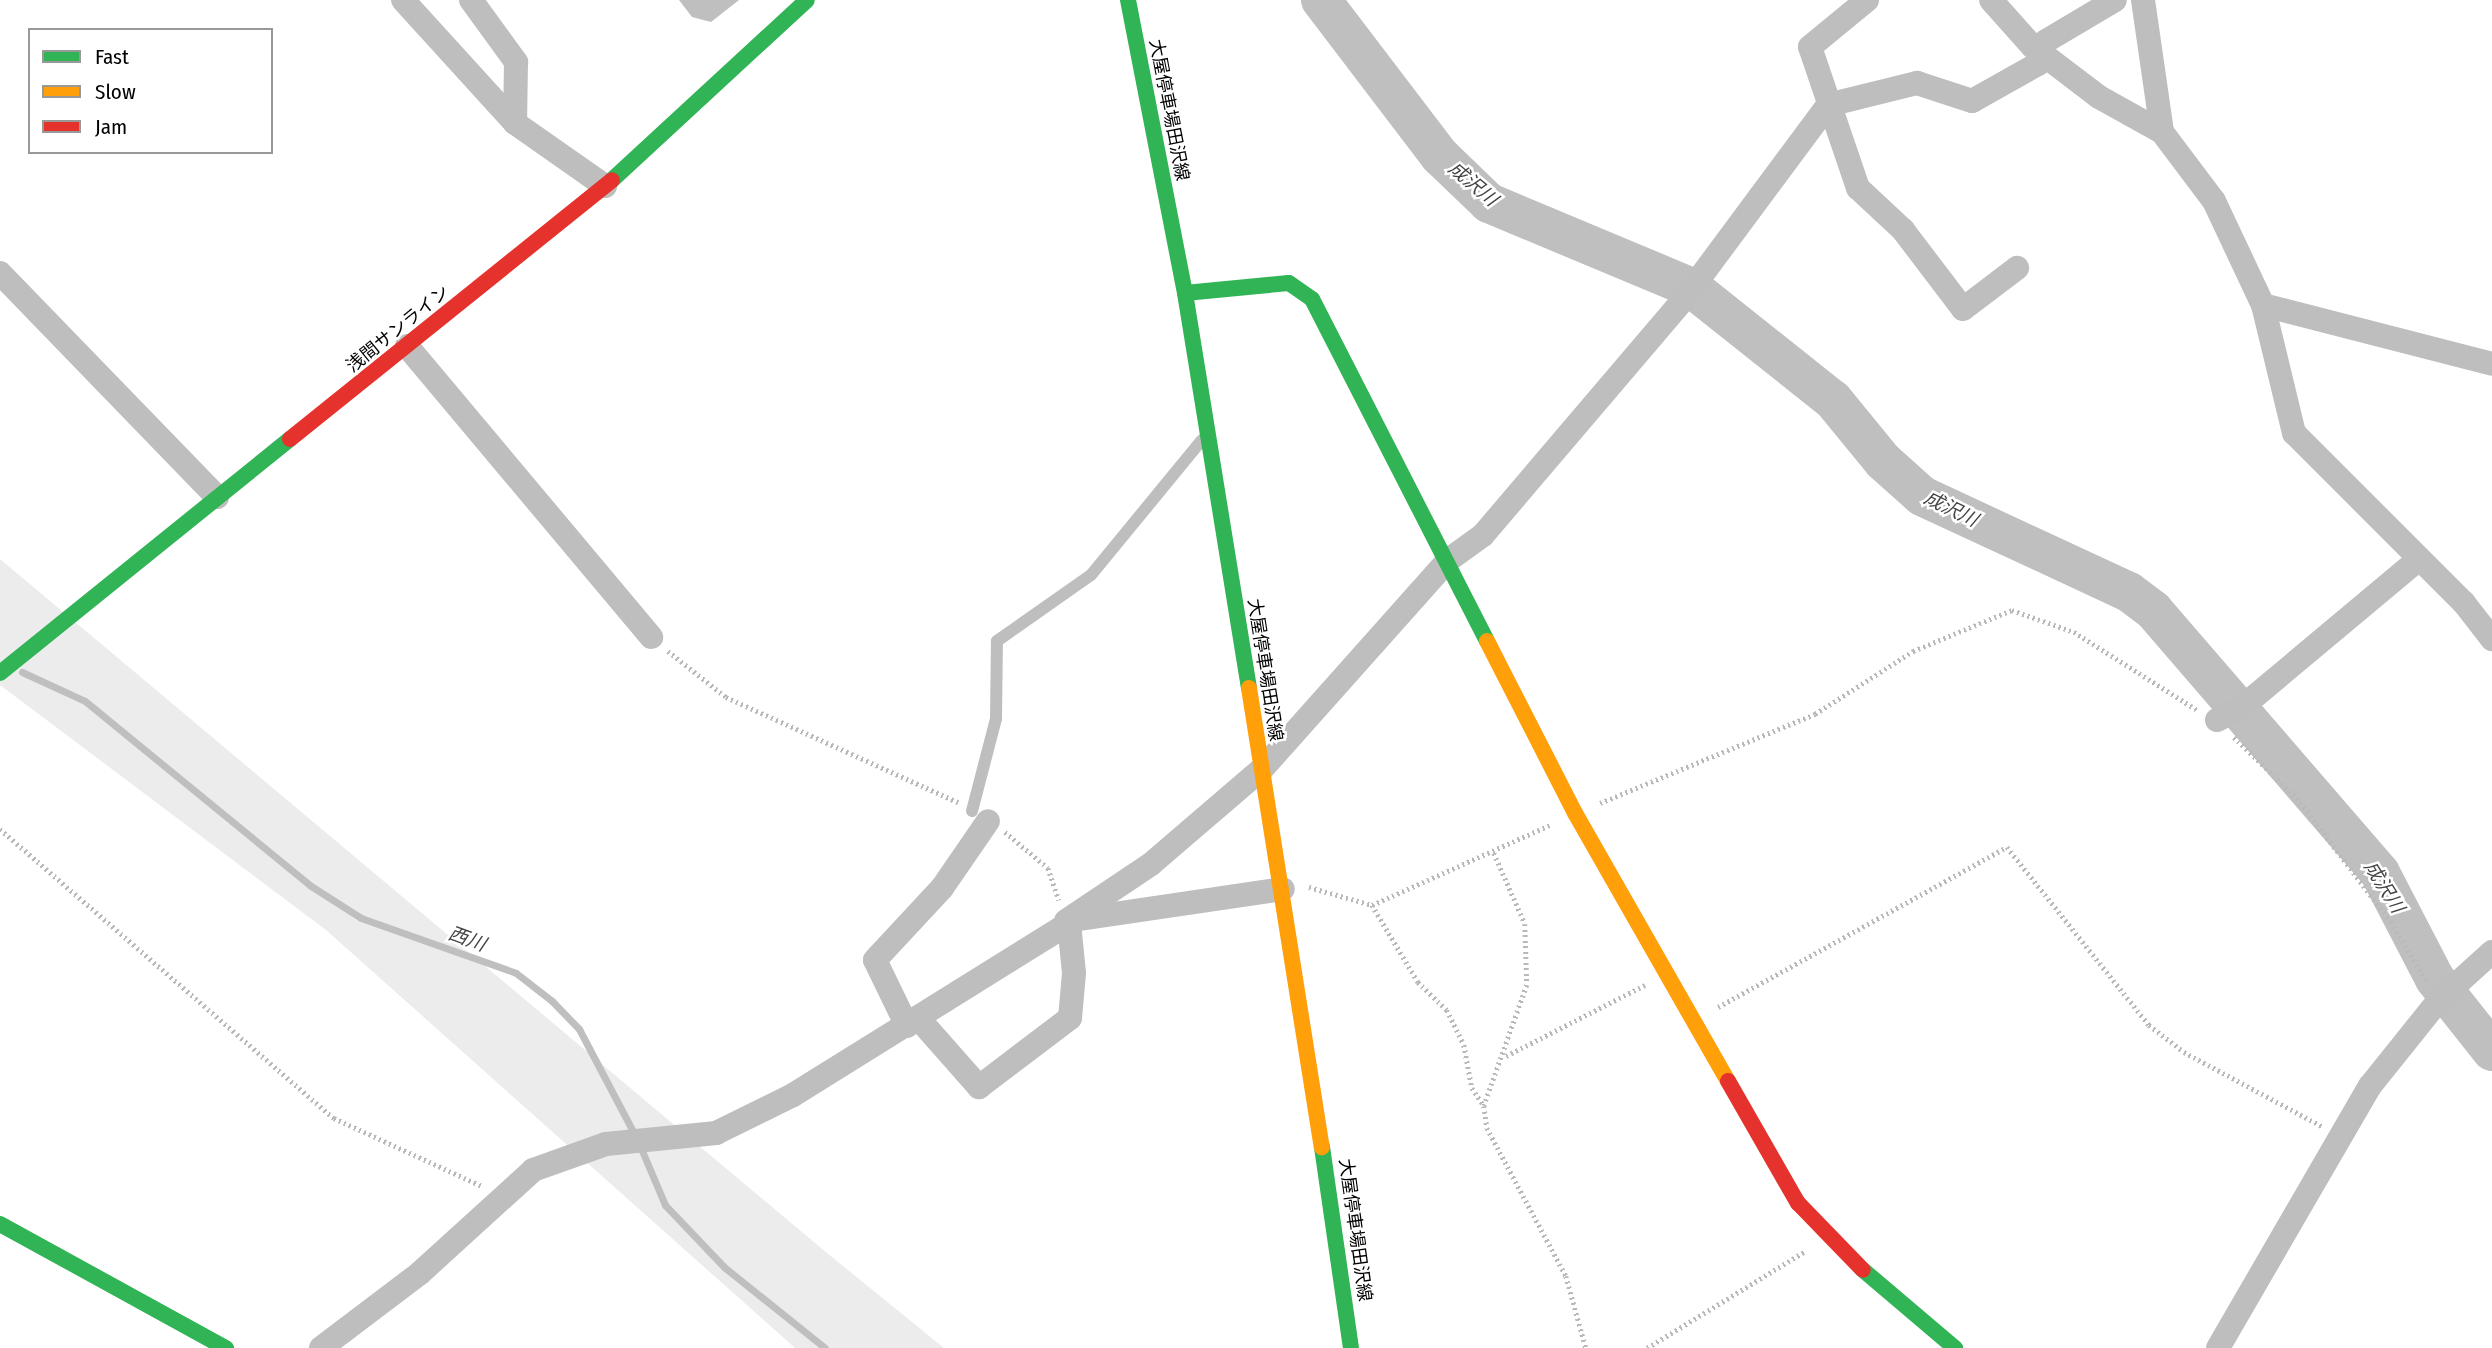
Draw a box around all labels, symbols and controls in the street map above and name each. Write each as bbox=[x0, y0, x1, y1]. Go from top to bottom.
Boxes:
legend bbox=[28, 28, 273, 154]
street label: 大屋停車場田沢線 bbox=[1145, 37, 1193, 183]
text: Fast bbox=[95, 44, 129, 70]
text: Slow bbox=[95, 79, 136, 105]
text: Jam bbox=[95, 114, 127, 140]
water label: 成沢川 bbox=[1444, 157, 1502, 211]
street label: 浅間サンライン bbox=[342, 281, 454, 377]
water label: 成沢川 bbox=[1920, 486, 1982, 532]
street label: 大屋停車場田沢線 bbox=[1243, 597, 1287, 743]
water label: 成沢川 bbox=[2359, 857, 2409, 917]
water label: 西川 bbox=[445, 922, 489, 956]
street label: 大屋停車場田沢線 bbox=[1334, 1157, 1376, 1303]

